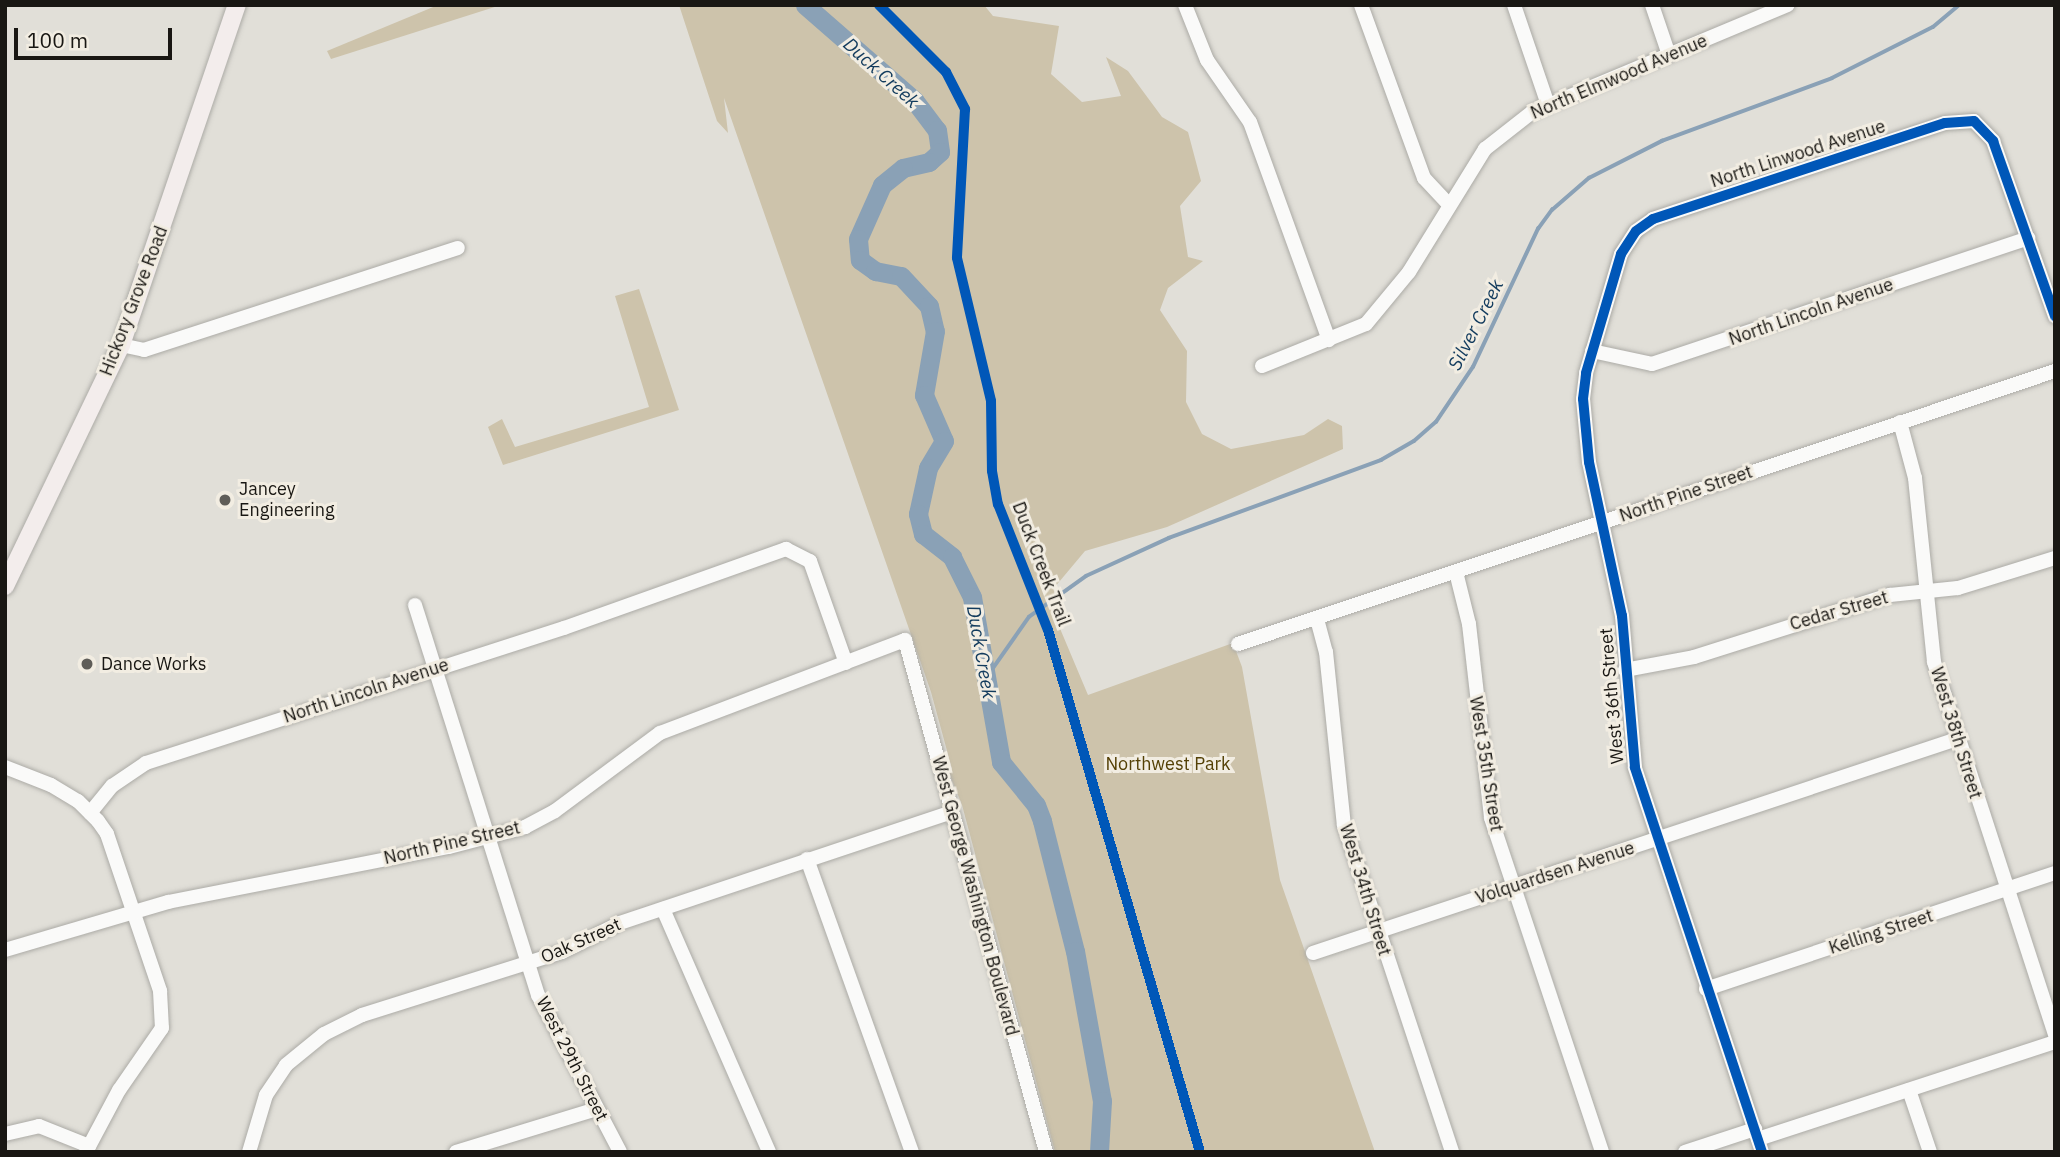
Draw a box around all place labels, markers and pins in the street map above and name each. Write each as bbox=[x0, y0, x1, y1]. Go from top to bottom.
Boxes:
place label: Jancey Engineering bbox=[239, 479, 335, 522]
marker: Jancey Engineering bbox=[217, 492, 233, 508]
place label: Dance Works bbox=[101, 653, 207, 675]
marker: Dance Works bbox=[79, 656, 95, 672]

